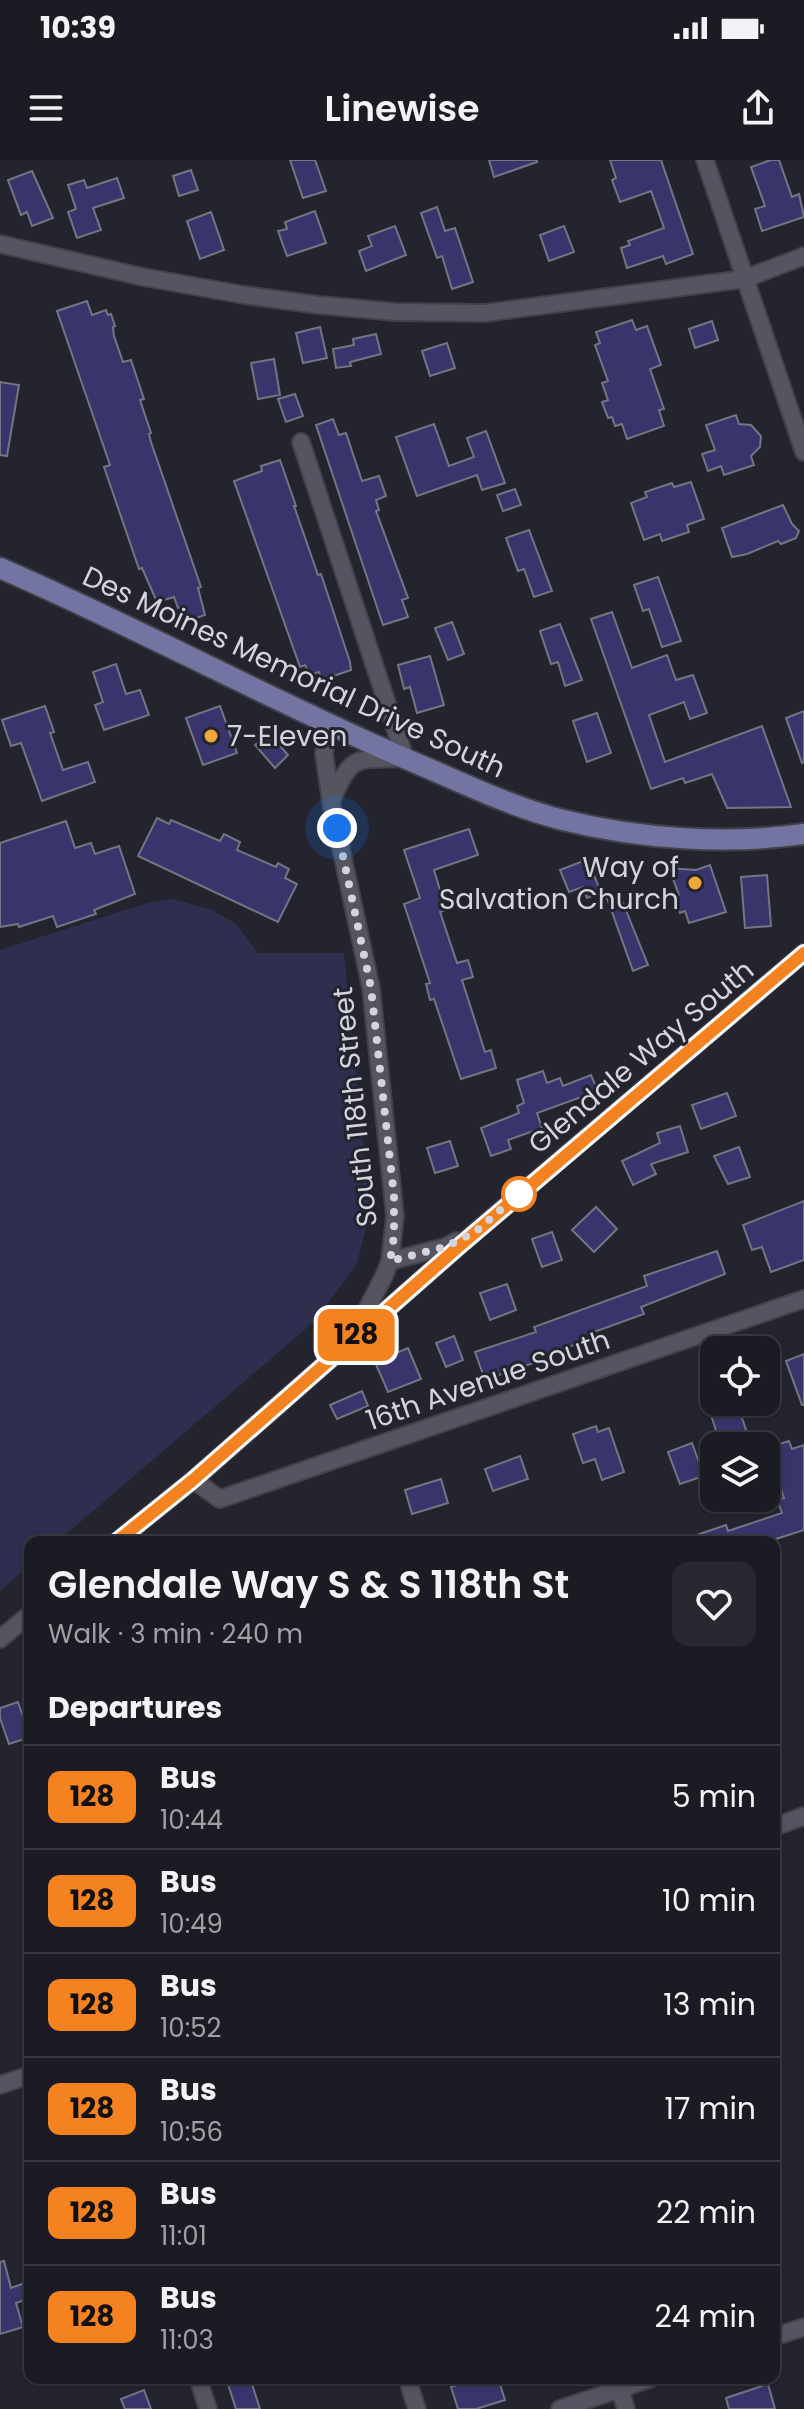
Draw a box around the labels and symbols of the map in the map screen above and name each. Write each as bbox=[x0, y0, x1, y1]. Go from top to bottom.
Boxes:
street label: Des Moines Memorial Drive South bbox=[76, 557, 512, 787]
place label: 7-Eleven bbox=[227, 717, 347, 756]
marker: 7-Eleven bbox=[202, 727, 220, 745]
your location bbox=[317, 808, 357, 848]
place label: Way of Salvation Church bbox=[439, 848, 679, 919]
marker: Way of Salvation Church bbox=[686, 874, 704, 892]
street label: Glendale Way South bbox=[520, 951, 762, 1163]
street label: South 118th Street bbox=[323, 985, 387, 1229]
unlabelled marker bbox=[502, 1177, 536, 1211]
line badge: 128 bbox=[310, 1309, 402, 1361]
street label: 16th Avenue South bbox=[361, 1320, 615, 1440]

